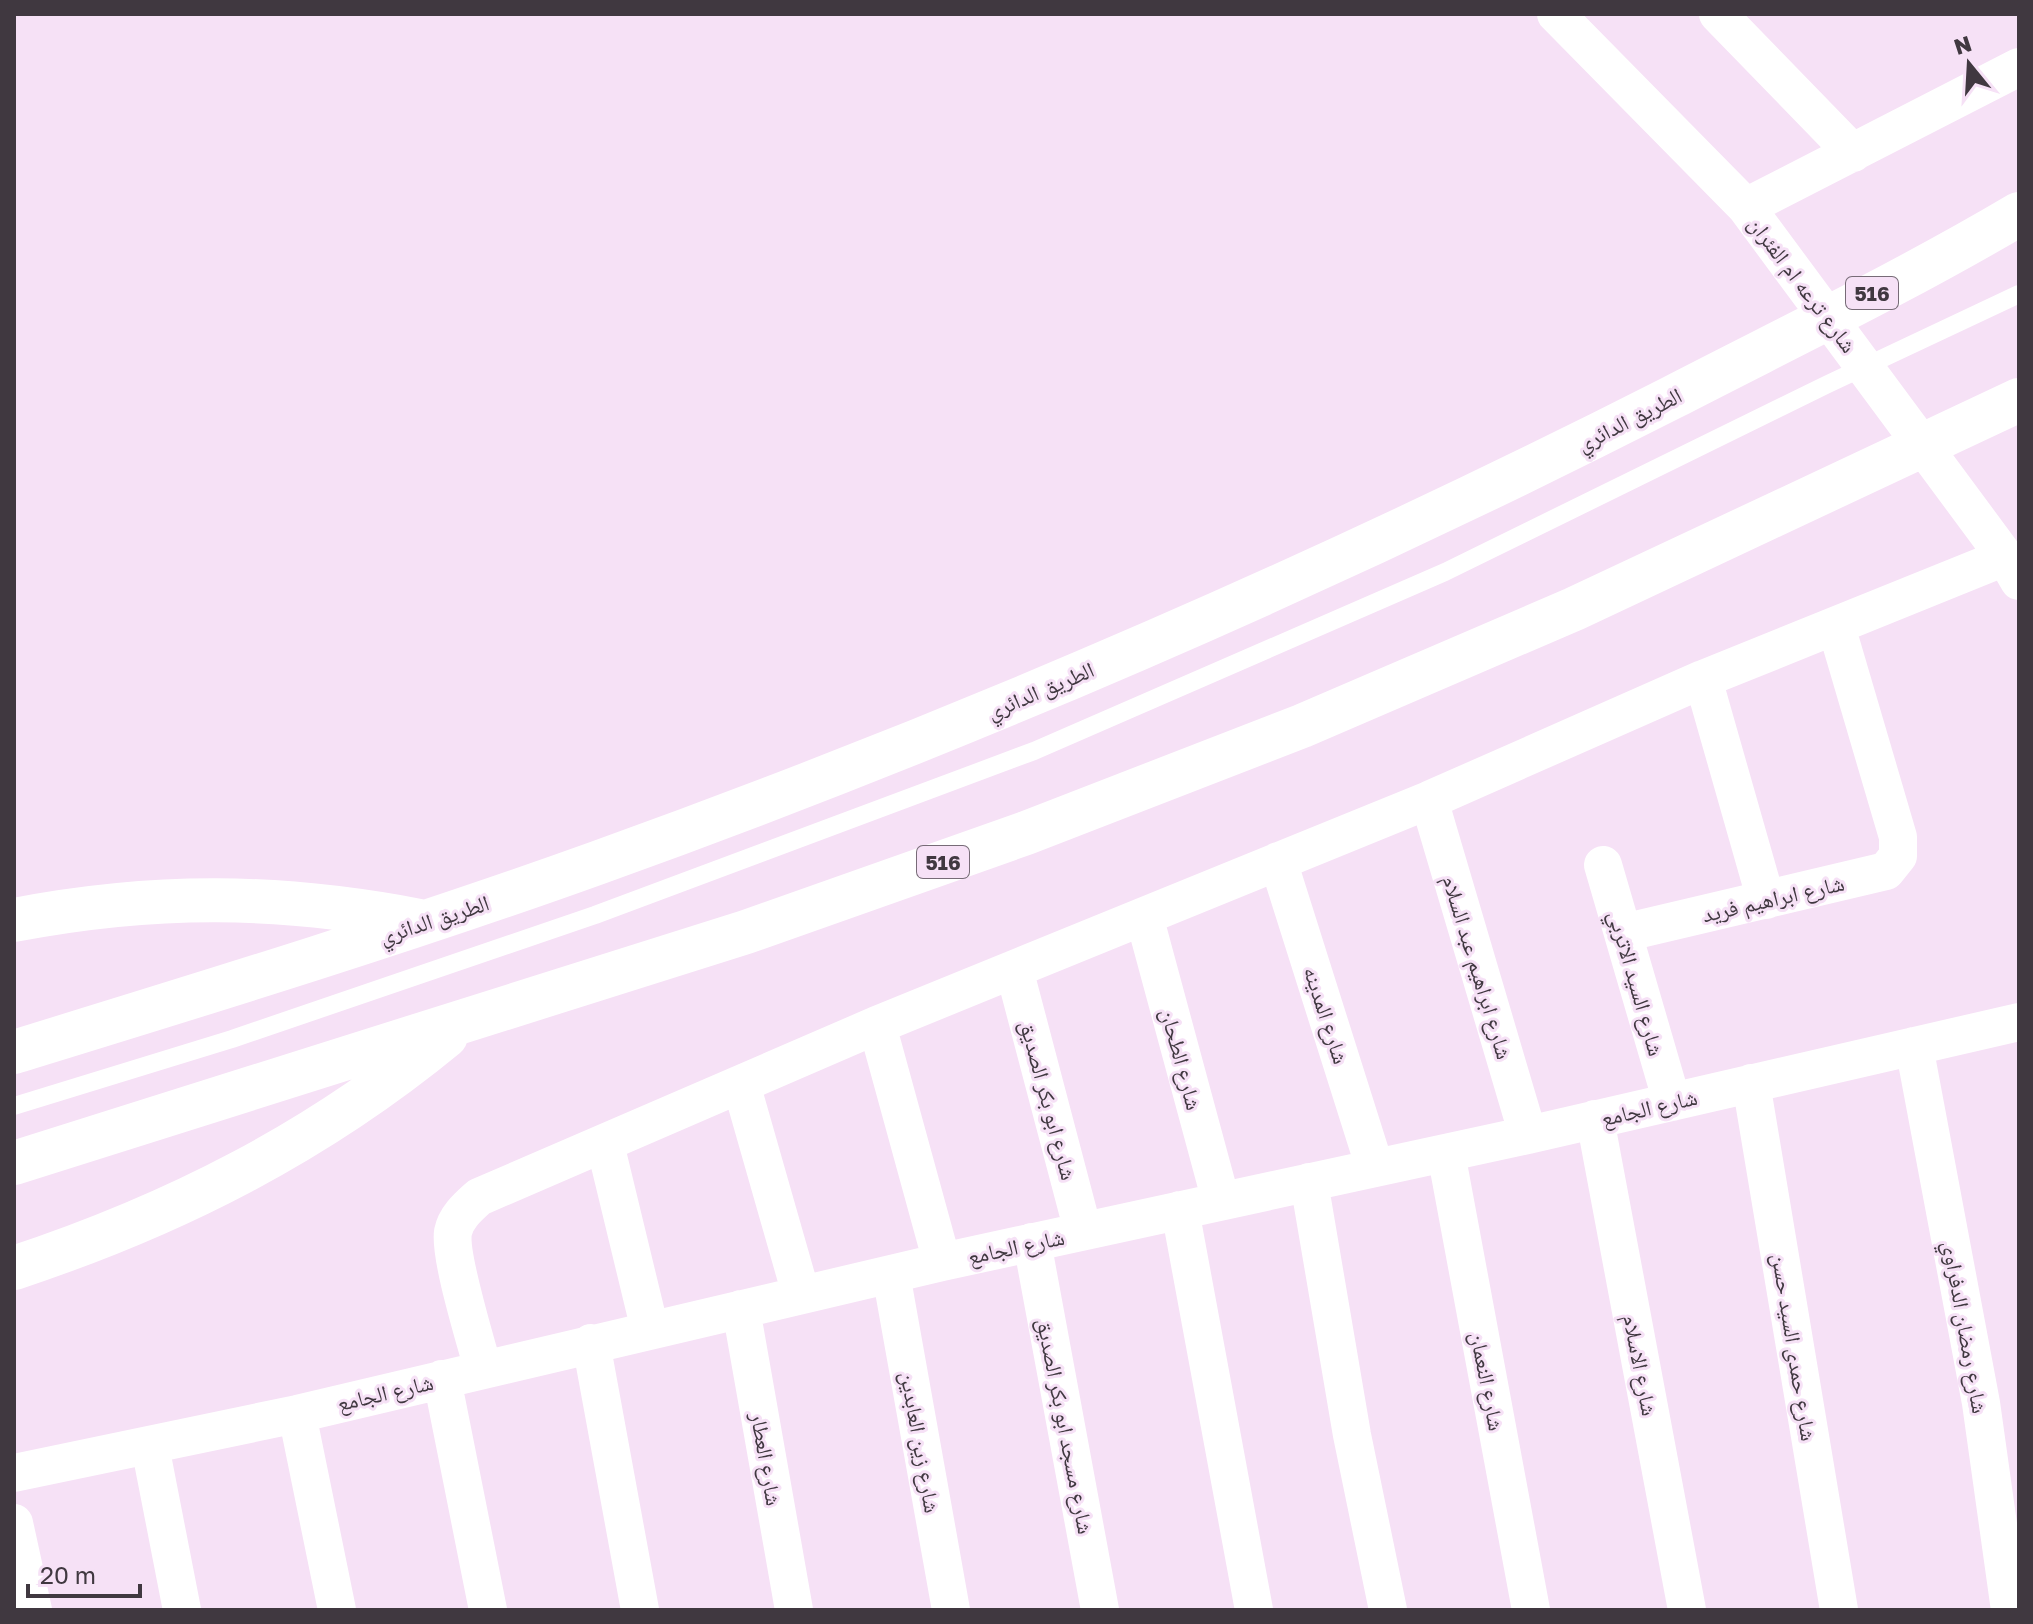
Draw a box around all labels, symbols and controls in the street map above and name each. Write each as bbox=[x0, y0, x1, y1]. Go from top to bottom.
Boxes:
north arrow bbox=[1929, 24, 2009, 104]
text: N bbox=[1951, 29, 1975, 60]
street label: شارع ترعه ام الفئران bbox=[1741, 211, 1863, 359]
road number: 516 bbox=[1846, 277, 1898, 309]
street label: الطريق الدائري bbox=[1572, 381, 1688, 461]
street label: الطريق الدائري bbox=[982, 655, 1099, 729]
road number: 516 bbox=[917, 846, 969, 878]
street label: شارع ابراهيم فريد bbox=[1699, 869, 1847, 929]
street label: شارع ابراهيم عبد السلام bbox=[1435, 872, 1519, 1063]
street label: الطريق الدائري bbox=[376, 889, 494, 954]
street label: شارع السيد الاتربي bbox=[1599, 907, 1671, 1060]
street label: شارع المدينه bbox=[1298, 963, 1355, 1067]
street label: شارع الطحان bbox=[1155, 1005, 1209, 1113]
street label: شارع ابو بكر الصديق bbox=[1014, 1017, 1083, 1183]
street label: شارع الجامع bbox=[1598, 1083, 1700, 1132]
street label: شارع الجامع bbox=[965, 1223, 1067, 1270]
street label: شارع رمضان الدفراوي bbox=[1933, 1239, 1994, 1416]
street label: شارع حمدى السيد حسن bbox=[1766, 1251, 1823, 1443]
street label: شارع الاسلام bbox=[1616, 1312, 1664, 1418]
street label: شارع مسجد ابو بكر الصديق bbox=[1031, 1316, 1100, 1536]
street label: شارع النعمان bbox=[1464, 1329, 1511, 1433]
street label: شارع الجامع bbox=[334, 1368, 436, 1417]
street label: شارع زين العابدين bbox=[894, 1369, 947, 1515]
street label: شارع العطار bbox=[744, 1409, 788, 1508]
scale bar bbox=[28, 1548, 140, 1598]
text: 20 m bbox=[40, 1560, 96, 1589]

